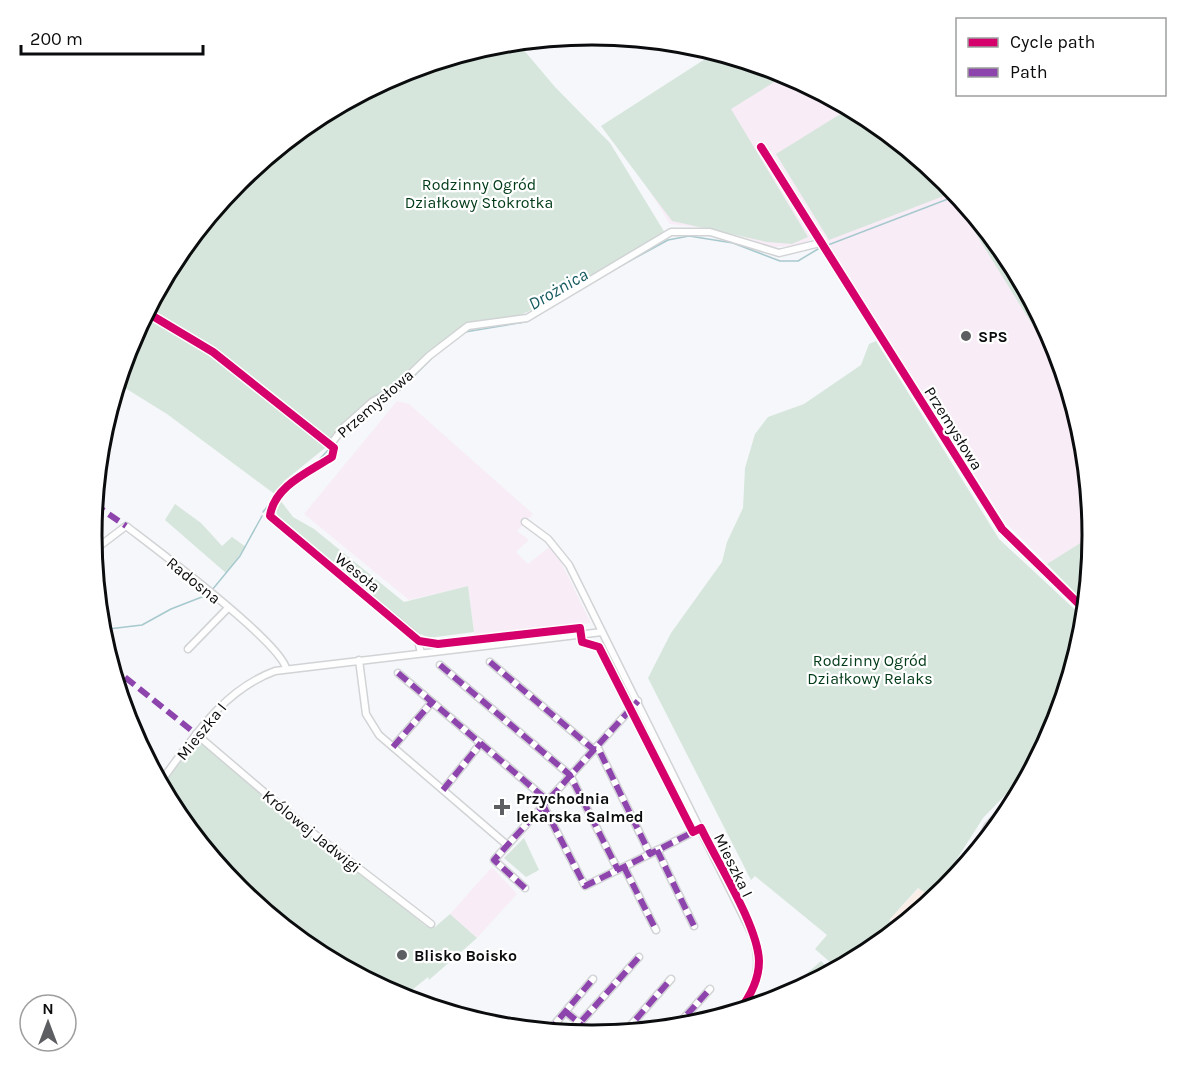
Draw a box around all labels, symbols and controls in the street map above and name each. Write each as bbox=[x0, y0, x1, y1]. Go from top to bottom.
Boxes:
scale bar bbox=[21, 18, 202, 56]
legend bbox=[956, 18, 1166, 96]
text: 200 m bbox=[30, 28, 83, 50]
text: Cycle path bbox=[1010, 31, 1095, 53]
text: Path bbox=[1010, 61, 1048, 83]
park label: Rodzinny Ogród Działkowy Stokrotka bbox=[405, 175, 553, 212]
water label: Drożnica bbox=[524, 263, 592, 315]
place label: SPS bbox=[978, 327, 1008, 346]
marker: SPS bbox=[959, 329, 973, 343]
street label: Przemysłowa bbox=[333, 365, 417, 442]
street label: Przemysłowa bbox=[920, 383, 987, 474]
street label: Wesoła bbox=[331, 549, 384, 596]
street label: Radosna bbox=[163, 553, 224, 608]
park label: Rodzinny Ogród Działkowy Relaks bbox=[807, 651, 933, 688]
street label: Mieszka I bbox=[172, 699, 230, 764]
street label: Królowej Jadwigi bbox=[259, 786, 365, 877]
place label: Przychodnia lekarska Salmed bbox=[516, 789, 644, 826]
marker: Przychodnia lekarska Salmed bbox=[493, 798, 511, 816]
street label: Mieszka I bbox=[710, 830, 757, 900]
place label: Blisko Boisko bbox=[414, 946, 517, 965]
marker: Blisko Boisko bbox=[395, 948, 409, 962]
north arrow bbox=[18, 993, 78, 1053]
text: N bbox=[42, 999, 54, 1018]

